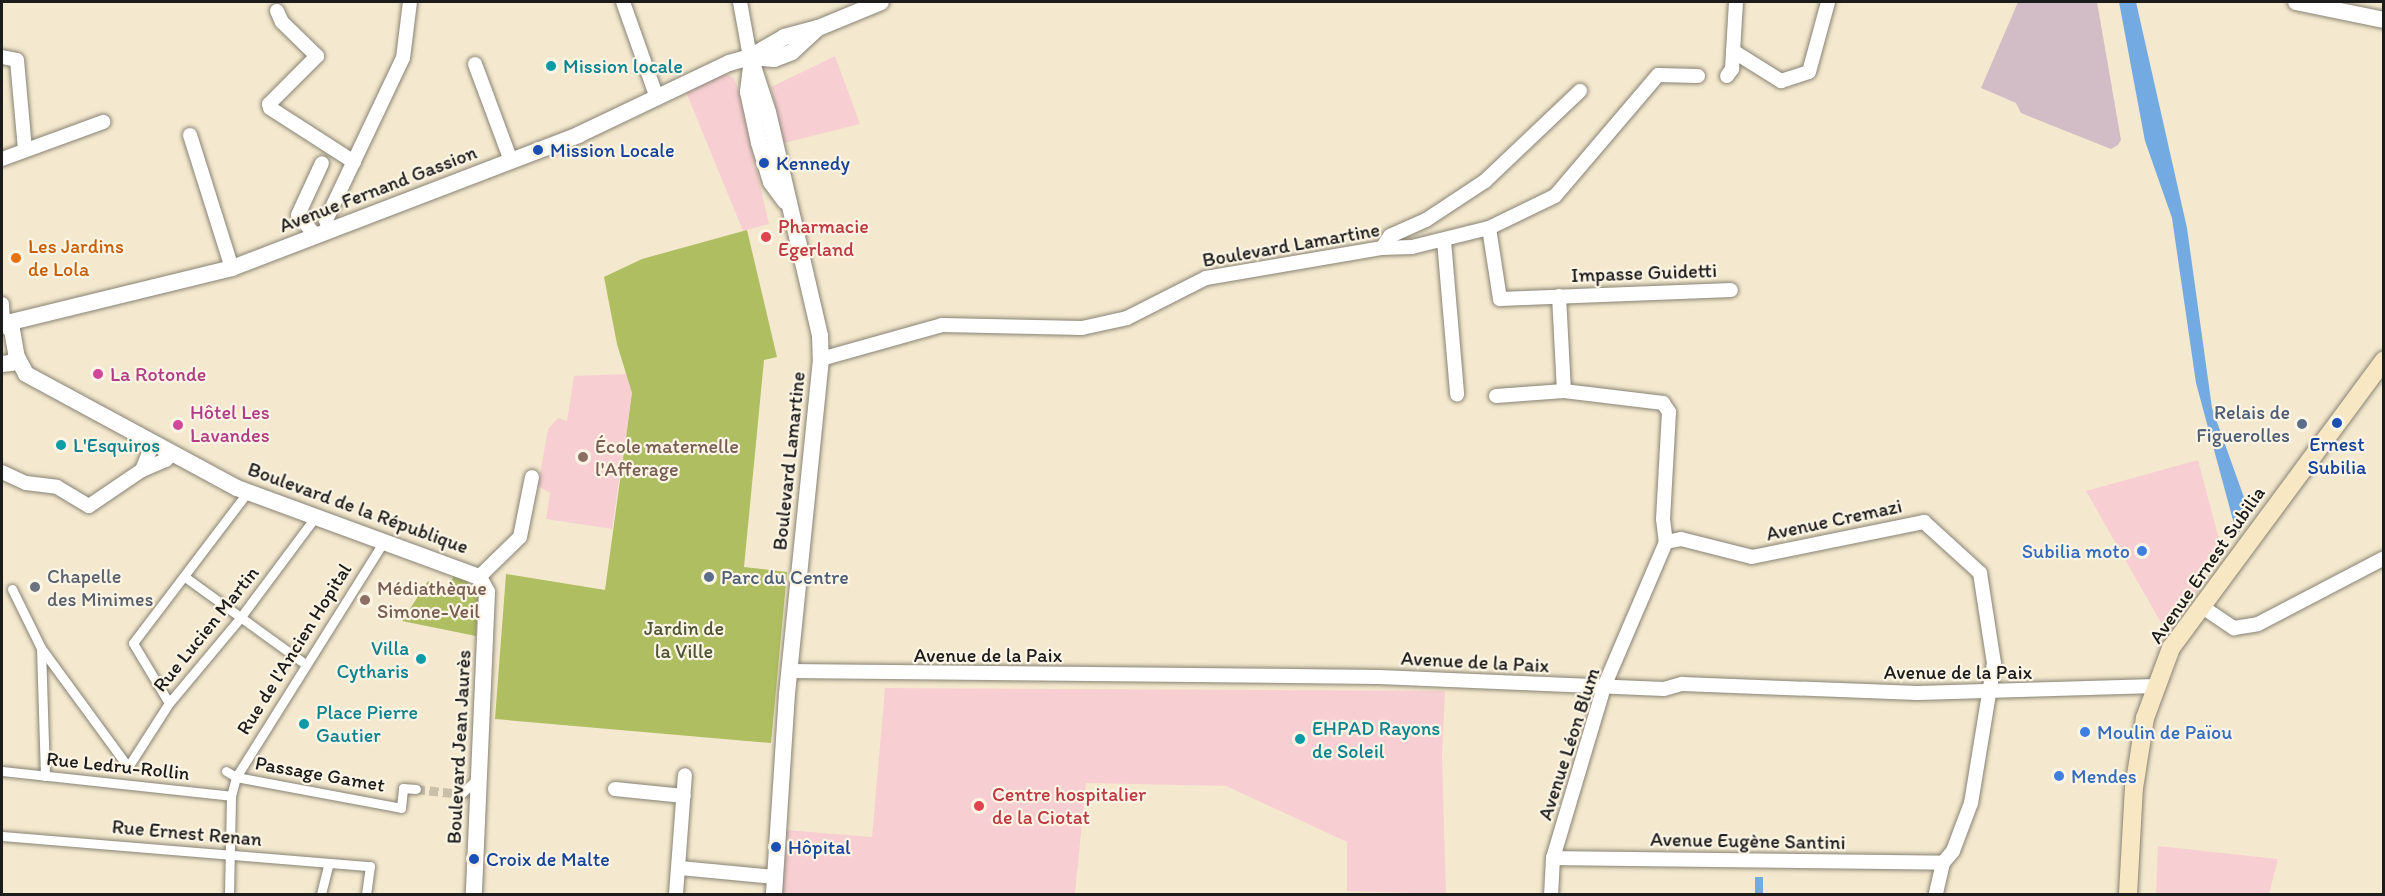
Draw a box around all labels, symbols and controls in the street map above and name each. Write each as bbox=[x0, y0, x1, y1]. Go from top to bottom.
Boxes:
place label: Mission locale bbox=[563, 54, 683, 78]
marker: Mission locale bbox=[544, 59, 558, 73]
place label: Mission Locale bbox=[550, 138, 675, 162]
street label: Avenue Fernand Gassion bbox=[276, 140, 480, 238]
marker: Mission Locale bbox=[531, 143, 545, 157]
place label: Kennedy bbox=[776, 151, 850, 175]
marker: Kennedy bbox=[757, 156, 771, 170]
place label: Pharmacie Egerland bbox=[778, 214, 869, 261]
street label: Boulevard Lamartine bbox=[1200, 217, 1382, 273]
marker: Pharmacie Egerland bbox=[759, 230, 773, 244]
place label: Les Jardins de Lola bbox=[28, 234, 125, 281]
marker: Les Jardins de Lola bbox=[9, 251, 23, 265]
street label: Impasse Guidetti bbox=[1570, 258, 1718, 288]
place label: La Rotonde bbox=[110, 362, 206, 386]
marker: La Rotonde bbox=[91, 367, 105, 381]
street label: Boulevard Lamartine bbox=[768, 370, 810, 552]
place label: Relais de Figuerolles bbox=[2196, 400, 2290, 447]
place label: Hôtel Les Lavandes bbox=[190, 401, 270, 448]
marker: Ernest Subilia bbox=[2330, 416, 2344, 430]
marker: Relais de Figuerolles bbox=[2295, 417, 2309, 431]
marker: Hôtel Les Lavandes bbox=[171, 418, 185, 432]
place label: Ernest Subilia bbox=[2308, 432, 2366, 479]
place label: L'Esquiros bbox=[73, 433, 160, 457]
place label: École maternelle l'Afferage bbox=[595, 434, 739, 481]
marker: L'Esquiros bbox=[54, 438, 68, 452]
marker: École maternelle l'Afferage bbox=[576, 450, 590, 464]
street label: Boulevard de la République bbox=[244, 457, 472, 559]
street label: Avenue Ernest Subilia bbox=[2144, 482, 2270, 648]
street label: Avenue Cremazi bbox=[1764, 494, 1904, 546]
place label: Subilia moto bbox=[2022, 539, 2130, 563]
marker: Subilia moto bbox=[2135, 544, 2149, 558]
street label: Rue de l'Ancien Hopital bbox=[231, 559, 357, 739]
street label: Rue Lucien Martin bbox=[148, 561, 264, 697]
place label: Chapelle des Minimes bbox=[47, 564, 153, 611]
place label: Parc du Centre bbox=[721, 565, 849, 589]
marker: Parc du Centre bbox=[702, 570, 716, 584]
place label: Médiathèque Simone-Veil bbox=[377, 576, 487, 623]
marker: Chapelle des Minimes bbox=[28, 580, 42, 594]
marker: Médiathèque Simone-Veil bbox=[358, 593, 372, 607]
park label: Jardin de la Ville bbox=[644, 617, 724, 664]
place label: Villa Cytharis bbox=[336, 636, 409, 683]
street label: Avenue de la Paix bbox=[914, 643, 1062, 667]
street label: Avenue de la Paix bbox=[1400, 646, 1550, 678]
street label: Boulevard Jean Jaurès bbox=[442, 649, 476, 845]
marker: Villa Cytharis bbox=[414, 652, 428, 666]
street label: Avenue de la Paix bbox=[1884, 660, 2032, 684]
street label: Avenue Léon Blum bbox=[1533, 665, 1605, 823]
place label: Place Pierre Gautier bbox=[316, 700, 418, 747]
place label: EHPAD Rayons de Soleil bbox=[1312, 716, 1440, 763]
marker: Place Pierre Gautier bbox=[297, 717, 311, 731]
place label: Moulin de Païou bbox=[2097, 720, 2232, 744]
marker: Moulin de Païou bbox=[2078, 725, 2092, 739]
marker: EHPAD Rayons de Soleil bbox=[1293, 732, 1307, 746]
street label: Rue Ledru-Rollin bbox=[45, 747, 191, 785]
street label: Passage Gamet bbox=[253, 751, 387, 797]
place label: Mendes bbox=[2071, 764, 2137, 788]
marker: Mendes bbox=[2052, 769, 2066, 783]
place label: Centre hospitalier de la Ciotat bbox=[992, 783, 1147, 830]
marker: Centre hospitalier de la Ciotat bbox=[970, 797, 988, 815]
street label: Rue Ernest Renan bbox=[111, 814, 263, 852]
street label: Avenue Eugène Santini bbox=[1650, 827, 1846, 855]
place label: Hôpital bbox=[788, 835, 851, 859]
marker: Hôpital bbox=[769, 840, 783, 854]
place label: Croix de Malte bbox=[486, 847, 610, 871]
marker: Croix de Malte bbox=[467, 852, 481, 866]

